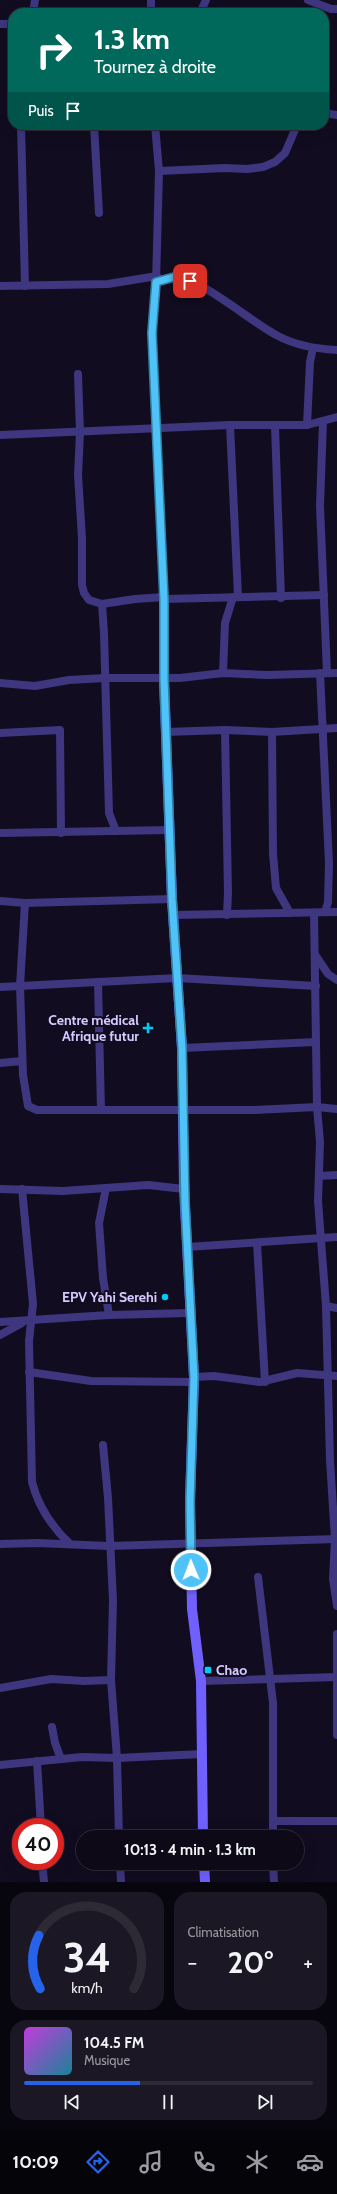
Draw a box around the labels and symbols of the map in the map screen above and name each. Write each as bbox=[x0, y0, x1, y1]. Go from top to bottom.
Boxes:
pin bbox=[173, 264, 207, 298]
place label: Centre médical Afrique futur bbox=[48, 1011, 139, 1045]
marker: Centre médical Afrique futur bbox=[142, 1022, 154, 1034]
place label: EPV Yahi Serehi bbox=[62, 1288, 157, 1306]
marker: EPV Yahi Serehi bbox=[160, 1292, 170, 1302]
position arrow bbox=[170, 1549, 212, 1591]
place label: Chao bbox=[216, 1661, 247, 1679]
marker: Chao bbox=[203, 1665, 213, 1675]
speed limit sign: 40 bbox=[12, 1818, 64, 1870]

